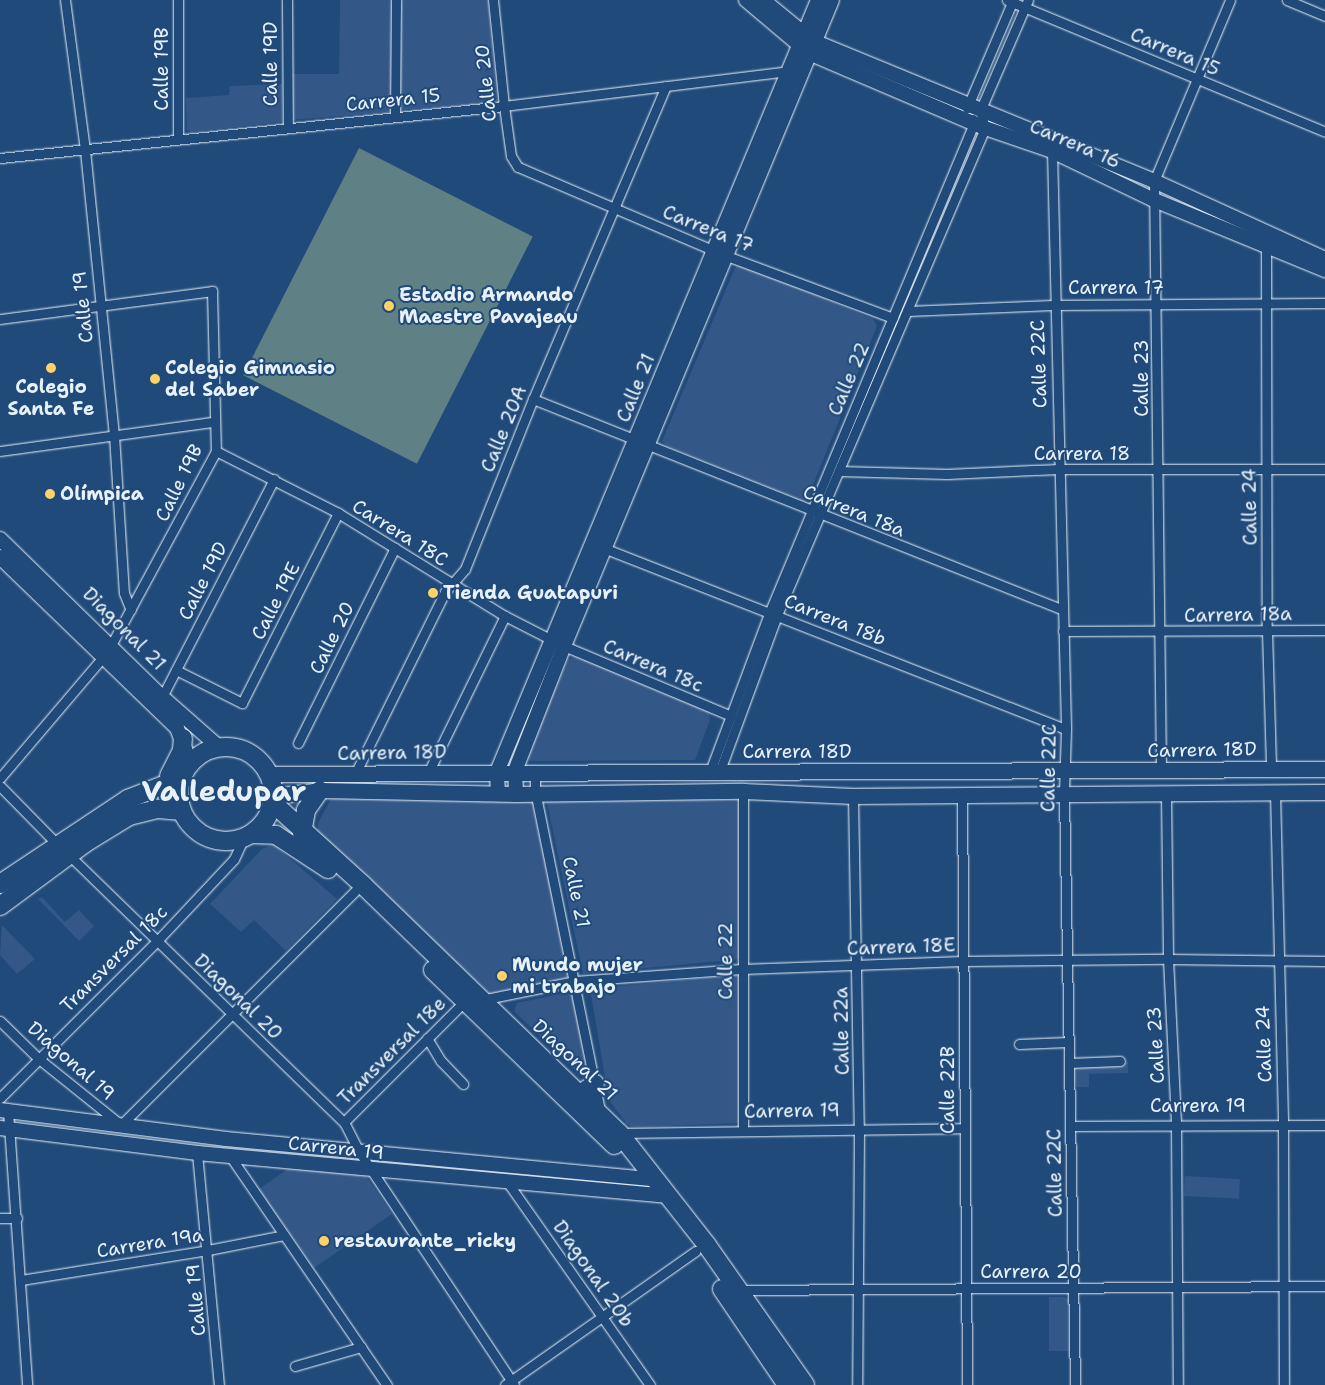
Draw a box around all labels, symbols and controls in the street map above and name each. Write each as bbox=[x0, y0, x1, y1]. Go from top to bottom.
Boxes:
street label: Calle 19D bbox=[260, 22, 282, 106]
street label: Carrera 15 bbox=[1127, 23, 1223, 81]
street label: Calle 19B bbox=[151, 27, 173, 111]
street label: Calle 20 bbox=[471, 43, 501, 123]
street label: Carrera 15 bbox=[345, 84, 441, 116]
street label: Carrera 16 bbox=[1026, 115, 1124, 173]
street label: Carrera 17 bbox=[659, 200, 757, 258]
street label: Calle 19 bbox=[68, 270, 98, 344]
street label: Carrera 17 bbox=[1068, 277, 1164, 299]
place label: Estadio Armando Maestre Pavajeau bbox=[399, 284, 578, 328]
marker: Estadio Armando Maestre Pavajeau bbox=[383, 300, 395, 312]
street label: Calle 22C bbox=[1026, 319, 1052, 409]
street label: Calle 22 bbox=[823, 339, 875, 419]
street label: Calle 23 bbox=[1131, 339, 1153, 417]
street label: Calle 21 bbox=[612, 350, 660, 426]
place label: Colegio Gimnasio del Saber bbox=[165, 357, 335, 401]
marker: Colegio Santa Fe bbox=[45, 362, 57, 374]
marker: Colegio Gimnasio del Saber bbox=[149, 373, 161, 385]
place label: Colegio Santa Fe bbox=[8, 376, 94, 420]
street label: Calle 20A bbox=[476, 382, 532, 476]
street label: Calle 19B bbox=[150, 441, 208, 525]
street label: Carrera 18 bbox=[1034, 443, 1130, 465]
street label: Calle 24 bbox=[1238, 468, 1262, 546]
street label: Carrera 18a bbox=[800, 480, 908, 542]
place label: Olímpica bbox=[60, 483, 144, 505]
marker: Olímpica bbox=[44, 488, 56, 500]
street label: Carrera 18C bbox=[348, 495, 452, 571]
street label: Calle 19D bbox=[174, 538, 232, 624]
street label: Calle 19E bbox=[247, 558, 305, 644]
place label: Tienda Guatapuri bbox=[443, 582, 618, 604]
street label: Diagonal 21 bbox=[78, 583, 170, 675]
marker: Tienda Guatapuri bbox=[427, 587, 439, 599]
street label: Carrera 18b bbox=[781, 589, 889, 651]
street label: Calle 20 bbox=[305, 598, 359, 678]
street label: Carrera 18a bbox=[1184, 603, 1292, 627]
street label: Carrera 18c bbox=[600, 635, 706, 697]
street label: Calle 22C bbox=[1037, 724, 1061, 812]
street label: Carrera 18D bbox=[1147, 738, 1257, 762]
street label: Carrera 18D bbox=[337, 741, 447, 765]
street label: Carrera 18D bbox=[742, 741, 852, 763]
district label: Valledupar bbox=[142, 774, 306, 808]
street label: Calle 21 bbox=[557, 854, 595, 930]
street label: Transversal 18c bbox=[56, 901, 172, 1017]
street label: Calle 22 bbox=[715, 922, 737, 1000]
street label: Carrera 18E bbox=[846, 934, 956, 960]
street label: Diagonal 20 bbox=[189, 949, 287, 1045]
place label: Mundo mujer mi trabajo bbox=[512, 954, 643, 998]
marker: Mundo mujer mi trabajo bbox=[496, 970, 508, 982]
street label: Calle 22a bbox=[830, 987, 854, 1075]
street label: Transversal 18e bbox=[333, 992, 451, 1110]
street label: Calle 24 bbox=[1251, 1005, 1277, 1083]
street label: Calle 23 bbox=[1143, 1006, 1169, 1084]
street label: Diagonal 21 bbox=[528, 1015, 622, 1105]
street label: Diagonal 19 bbox=[23, 1017, 119, 1105]
street label: Calle 22B bbox=[937, 1046, 959, 1134]
street label: Carrera 19 bbox=[1150, 1095, 1246, 1117]
street label: Carrera 19 bbox=[744, 1099, 840, 1123]
street label: Calle 22C bbox=[1043, 1129, 1067, 1217]
street label: Carrera 19 bbox=[287, 1132, 385, 1164]
street label: Diagonal 20b bbox=[548, 1216, 638, 1332]
street label: Carrera 19a bbox=[95, 1223, 205, 1263]
place label: restaurante_ricky bbox=[334, 1230, 516, 1252]
marker: restaurante_ricky bbox=[318, 1235, 330, 1247]
street label: Carrera 20 bbox=[980, 1261, 1082, 1283]
street label: Calle 19 bbox=[182, 1263, 210, 1337]

